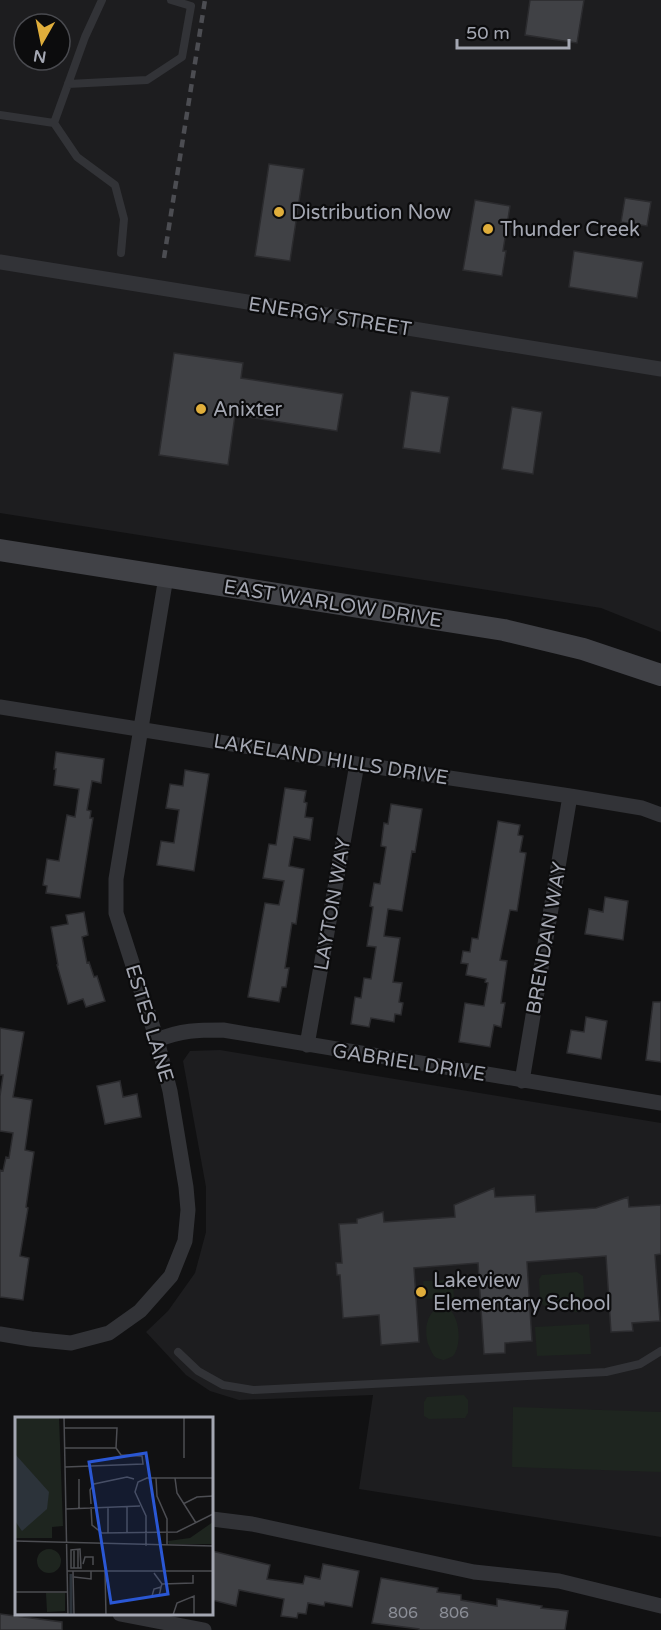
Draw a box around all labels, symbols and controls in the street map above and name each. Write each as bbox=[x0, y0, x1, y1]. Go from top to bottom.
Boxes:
north arrow bbox=[12, 12, 72, 72]
scale bar bbox=[457, 12, 570, 50]
text: 50 m bbox=[466, 22, 510, 44]
text: N bbox=[32, 45, 48, 67]
place label: Distribution Now bbox=[291, 201, 451, 225]
marker: Distribution Now bbox=[272, 205, 286, 219]
place label: Thunder Creek bbox=[500, 218, 640, 242]
marker: Thunder Creek bbox=[481, 222, 495, 236]
street label: ENERGY STREET bbox=[247, 292, 413, 342]
place label: Anixter bbox=[213, 398, 283, 422]
marker: Anixter bbox=[194, 402, 208, 416]
street label: EAST WARLOW DRIVE bbox=[222, 575, 444, 633]
street label: LAKELAND HILLS DRIVE bbox=[212, 730, 450, 790]
street label: LAYTON WAY bbox=[309, 836, 357, 972]
street label: BRENDAN WAY bbox=[522, 860, 572, 1016]
street label: ESTES LANE bbox=[120, 962, 178, 1085]
street label: GABRIEL DRIVE bbox=[330, 1039, 487, 1087]
place label: Lakeview Elementary School bbox=[433, 1269, 611, 1316]
marker: Lakeview Elementary School bbox=[414, 1285, 428, 1299]
inset map bbox=[15, 1417, 213, 1615]
house number: 806 bbox=[388, 1603, 418, 1623]
house number: 806 bbox=[439, 1603, 469, 1623]

